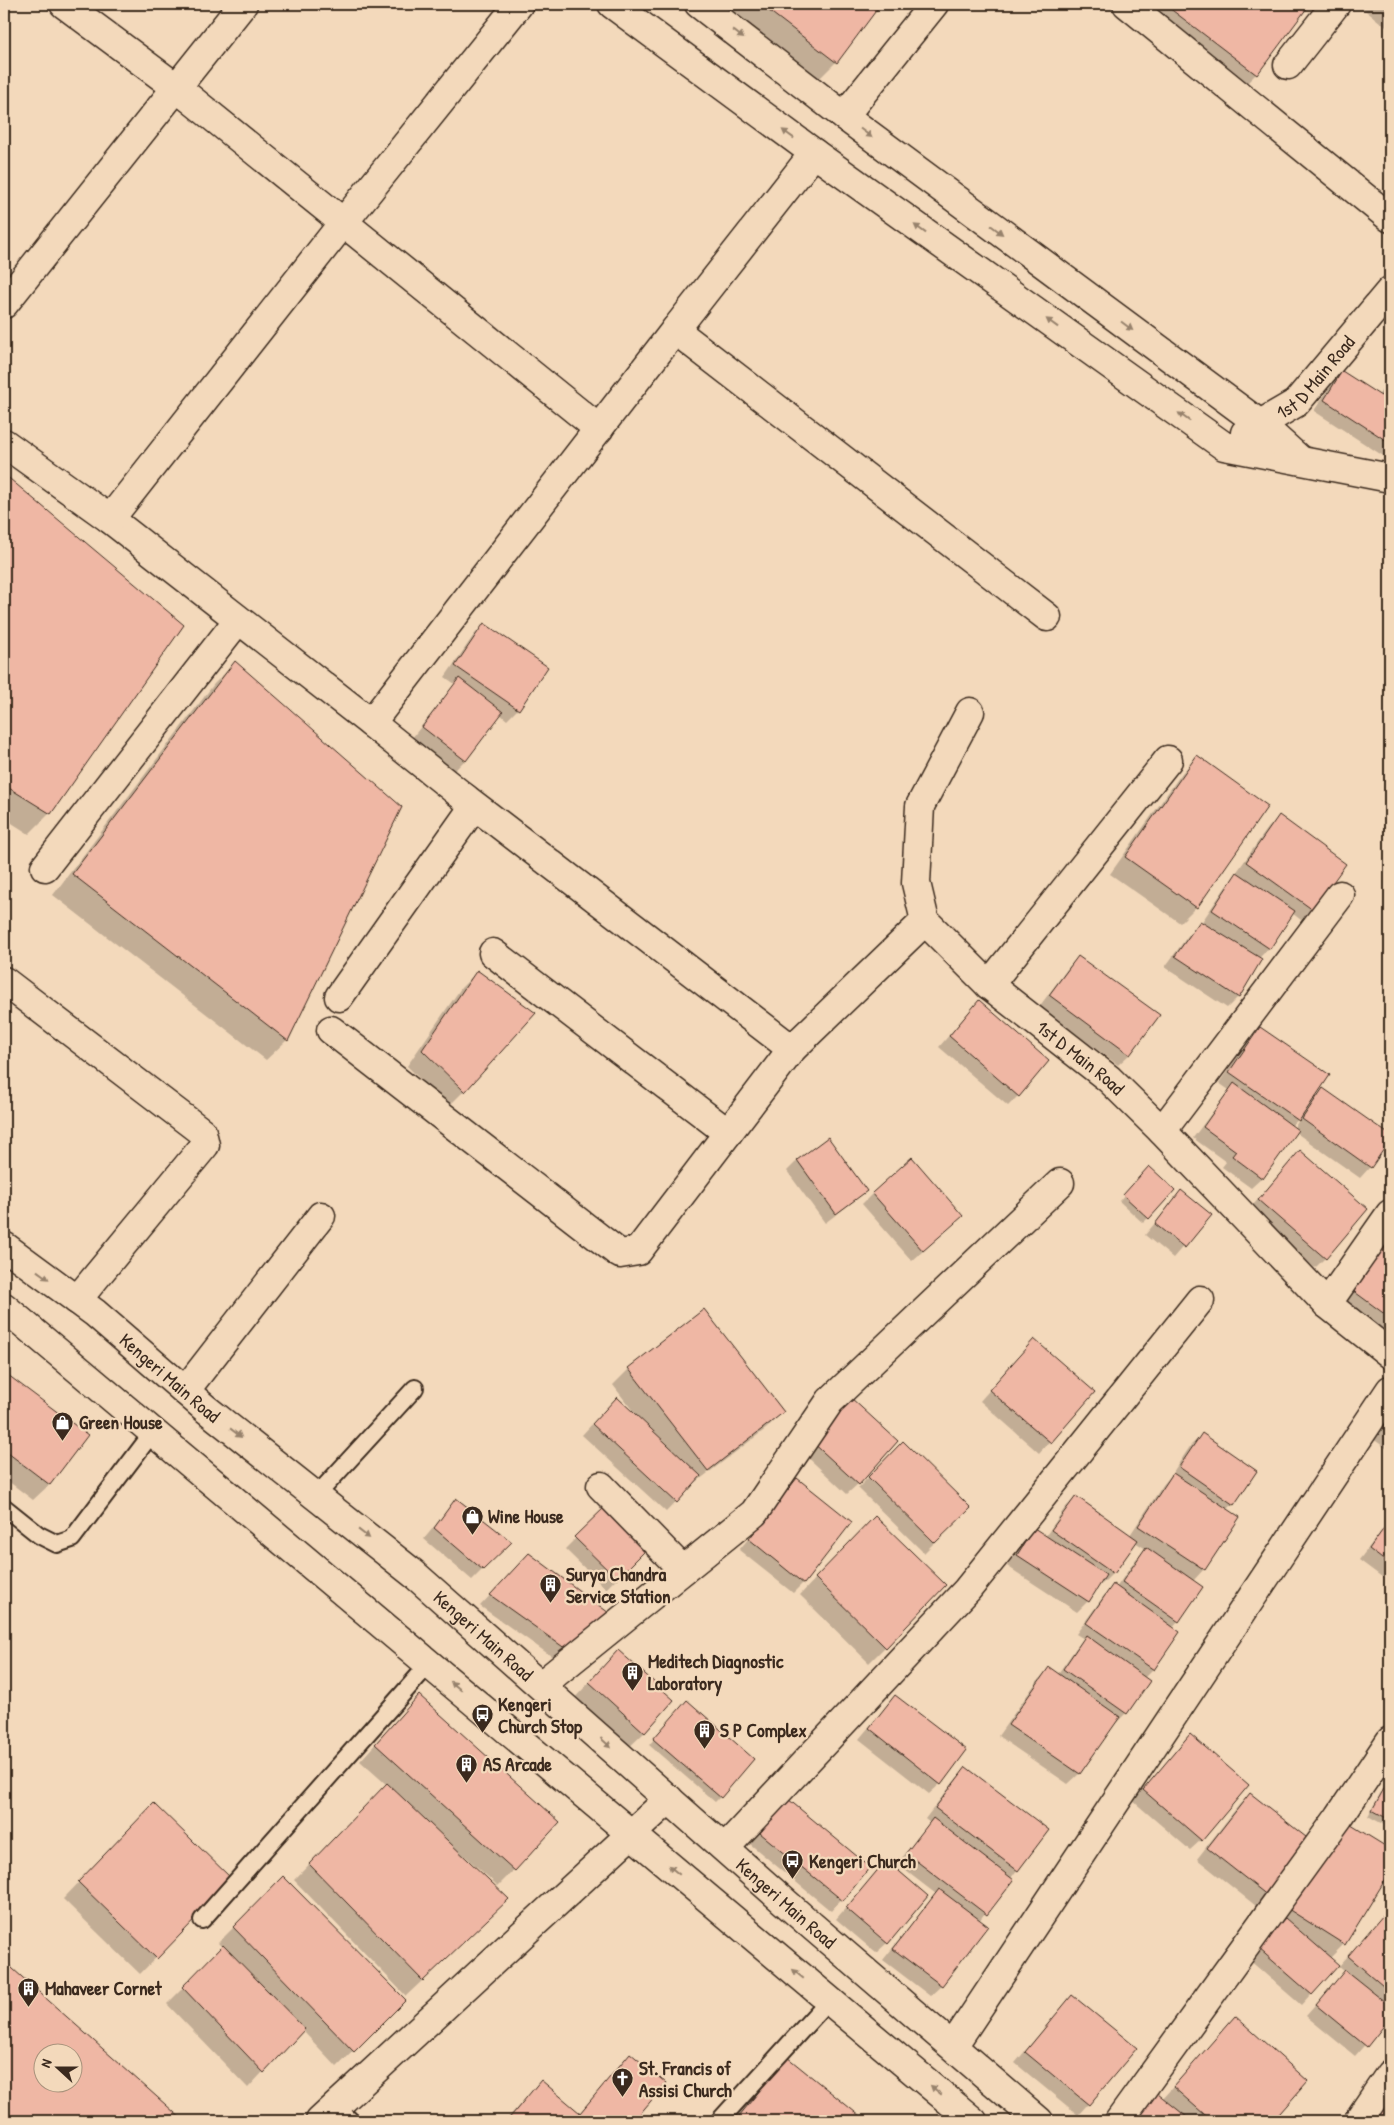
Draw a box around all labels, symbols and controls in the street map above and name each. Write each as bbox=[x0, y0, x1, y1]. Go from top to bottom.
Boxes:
one-way arrow bbox=[731, 28, 744, 39]
one-way arrow bbox=[782, 128, 795, 139]
one-way arrow bbox=[859, 128, 873, 138]
one-way arrow bbox=[914, 223, 927, 234]
one-way arrow bbox=[990, 224, 1003, 235]
one-way arrow bbox=[1045, 318, 1059, 328]
one-way arrow bbox=[1120, 321, 1133, 332]
street label: 1st D Main Road bbox=[1271, 329, 1361, 425]
one-way arrow bbox=[1178, 412, 1191, 422]
street label: 1st D Main Road bbox=[1031, 1014, 1131, 1101]
one-way arrow bbox=[36, 1269, 49, 1280]
street label: Kengeri Main Road bbox=[114, 1327, 226, 1429]
place label: Green House bbox=[79, 1409, 163, 1435]
shop icon: Green House bbox=[51, 1410, 75, 1441]
one-way arrow bbox=[229, 1428, 243, 1438]
place label: Wine House bbox=[488, 1503, 564, 1529]
shop icon: Wine House bbox=[460, 1504, 484, 1535]
one-way arrow bbox=[357, 1528, 370, 1539]
place label: Surya Chandra Service Station bbox=[566, 1561, 671, 1609]
building icon: Surya Chandra Service Station bbox=[538, 1573, 562, 1604]
street label: Kengeri Main Road bbox=[428, 1584, 539, 1687]
place label: Meditech Diagnostic Laboratory bbox=[648, 1648, 784, 1697]
building icon: Meditech Diagnostic Laboratory bbox=[620, 1660, 644, 1691]
one-way arrow bbox=[449, 1681, 462, 1692]
place label: Kengeri Church Stop bbox=[498, 1691, 583, 1740]
bus stop icon: Kengeri Church Stop bbox=[470, 1703, 494, 1734]
place label: S P Complex bbox=[720, 1717, 807, 1744]
building icon: S P Complex bbox=[692, 1718, 716, 1749]
one-way arrow bbox=[599, 1737, 611, 1749]
place label: AS Arcade bbox=[483, 1751, 552, 1777]
building icon: AS Arcade bbox=[455, 1752, 479, 1783]
place label: Kengeri Church bbox=[809, 1848, 916, 1875]
bus stop icon: Kengeri Church bbox=[781, 1849, 805, 1880]
street label: Kengeri Main Road bbox=[731, 1852, 842, 1954]
one-way arrow bbox=[668, 1864, 681, 1875]
one-way arrow bbox=[792, 1969, 805, 1980]
place label: Mahaveer Cornet bbox=[45, 1975, 163, 2001]
building icon: Mahaveer Cornet bbox=[17, 1976, 41, 2007]
north arrow bbox=[32, 2042, 82, 2092]
place label: St. Francis of Assisi Church bbox=[639, 2055, 732, 2103]
text: N bbox=[35, 2056, 56, 2070]
church icon: St. Francis of Assisi Church bbox=[611, 2067, 635, 2098]
one-way arrow bbox=[930, 2085, 942, 2096]

